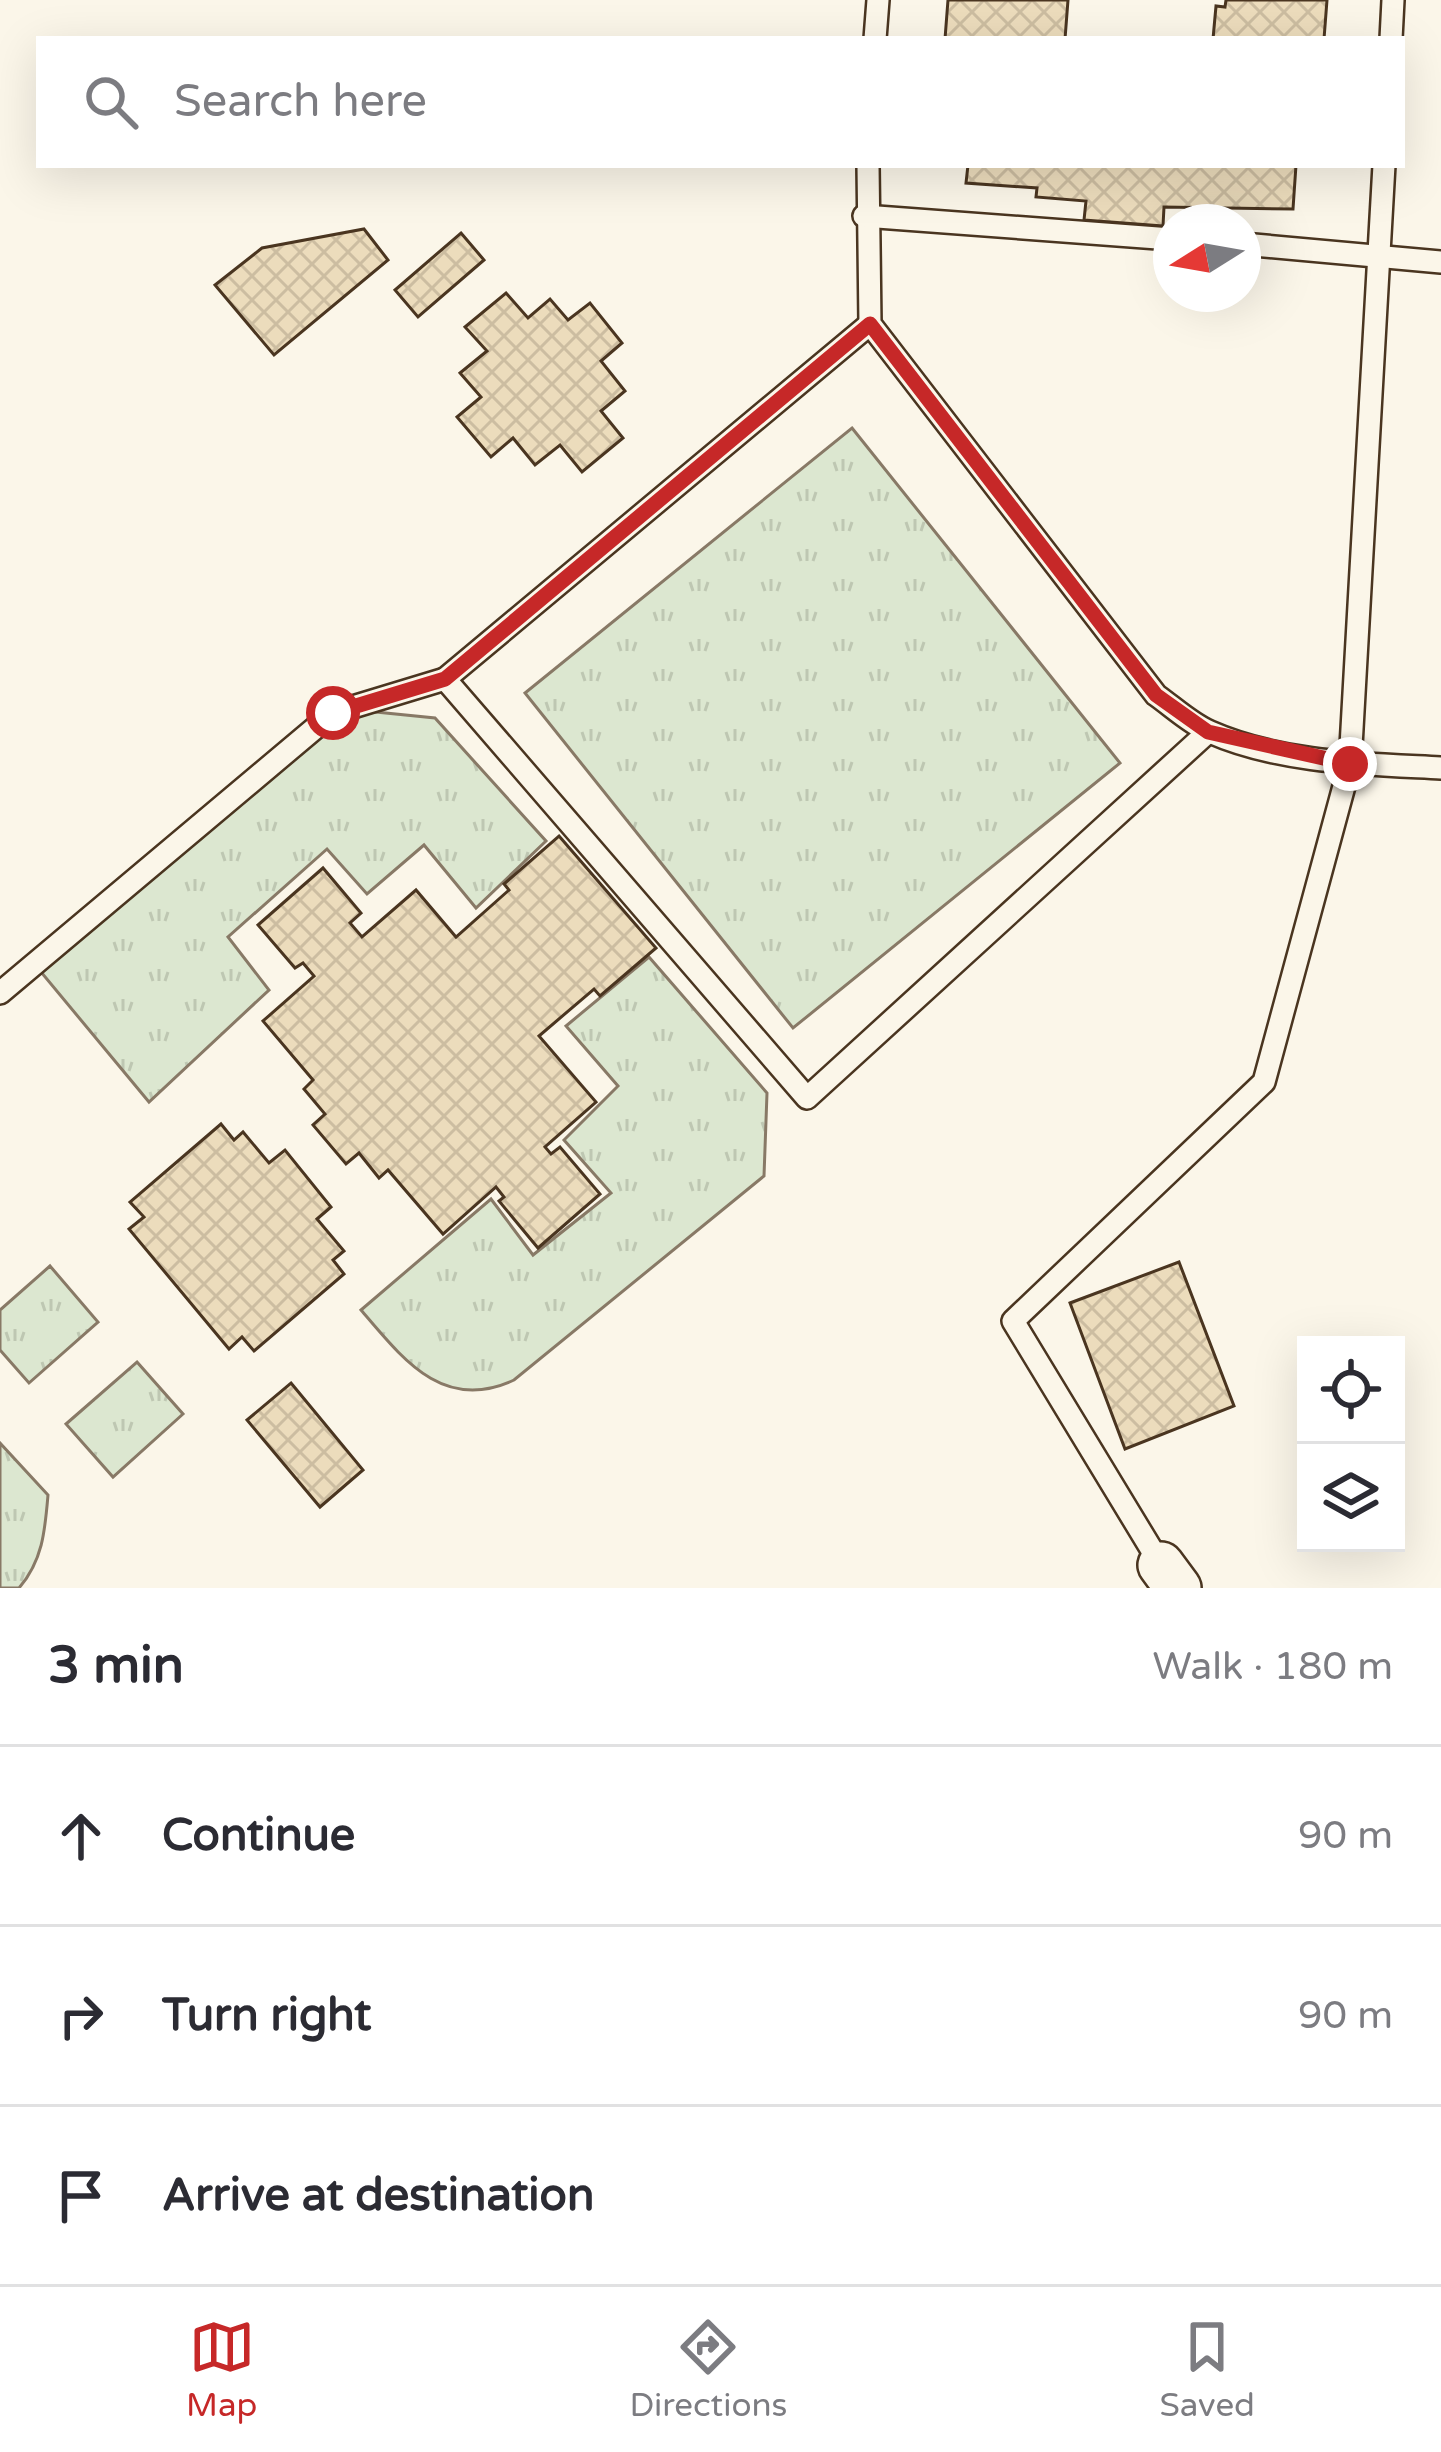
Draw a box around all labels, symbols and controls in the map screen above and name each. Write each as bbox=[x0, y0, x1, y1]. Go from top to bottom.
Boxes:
search box bbox=[36, 36, 1405, 168]
icon: search bbox=[78, 69, 144, 135]
text: Search here bbox=[174, 75, 427, 129]
north arrow bbox=[1153, 204, 1261, 312]
route start bbox=[306, 686, 360, 740]
route end bbox=[1323, 737, 1377, 791]
map controls bbox=[1297, 1336, 1405, 1552]
button: locate bbox=[1297, 1336, 1405, 1444]
button: layers bbox=[1297, 1444, 1405, 1552]
text: 3 min bbox=[48, 1635, 184, 1697]
text: Walk · 180 m bbox=[1152, 1643, 1393, 1690]
icon: ahead bbox=[48, 1803, 114, 1869]
text: Continue bbox=[162, 1809, 355, 1863]
text: 90 m bbox=[1298, 1812, 1393, 1859]
icon: right bbox=[48, 1983, 114, 2049]
text: Turn right bbox=[162, 1989, 371, 2043]
text: 90 m bbox=[1298, 1992, 1393, 2039]
icon: arrive bbox=[48, 2163, 114, 2229]
text: Arrive at destination bbox=[162, 2169, 594, 2223]
tab: Map bbox=[186, 2314, 257, 2425]
tab: Directions bbox=[629, 2314, 787, 2425]
tab: Saved bbox=[1160, 2314, 1255, 2425]

